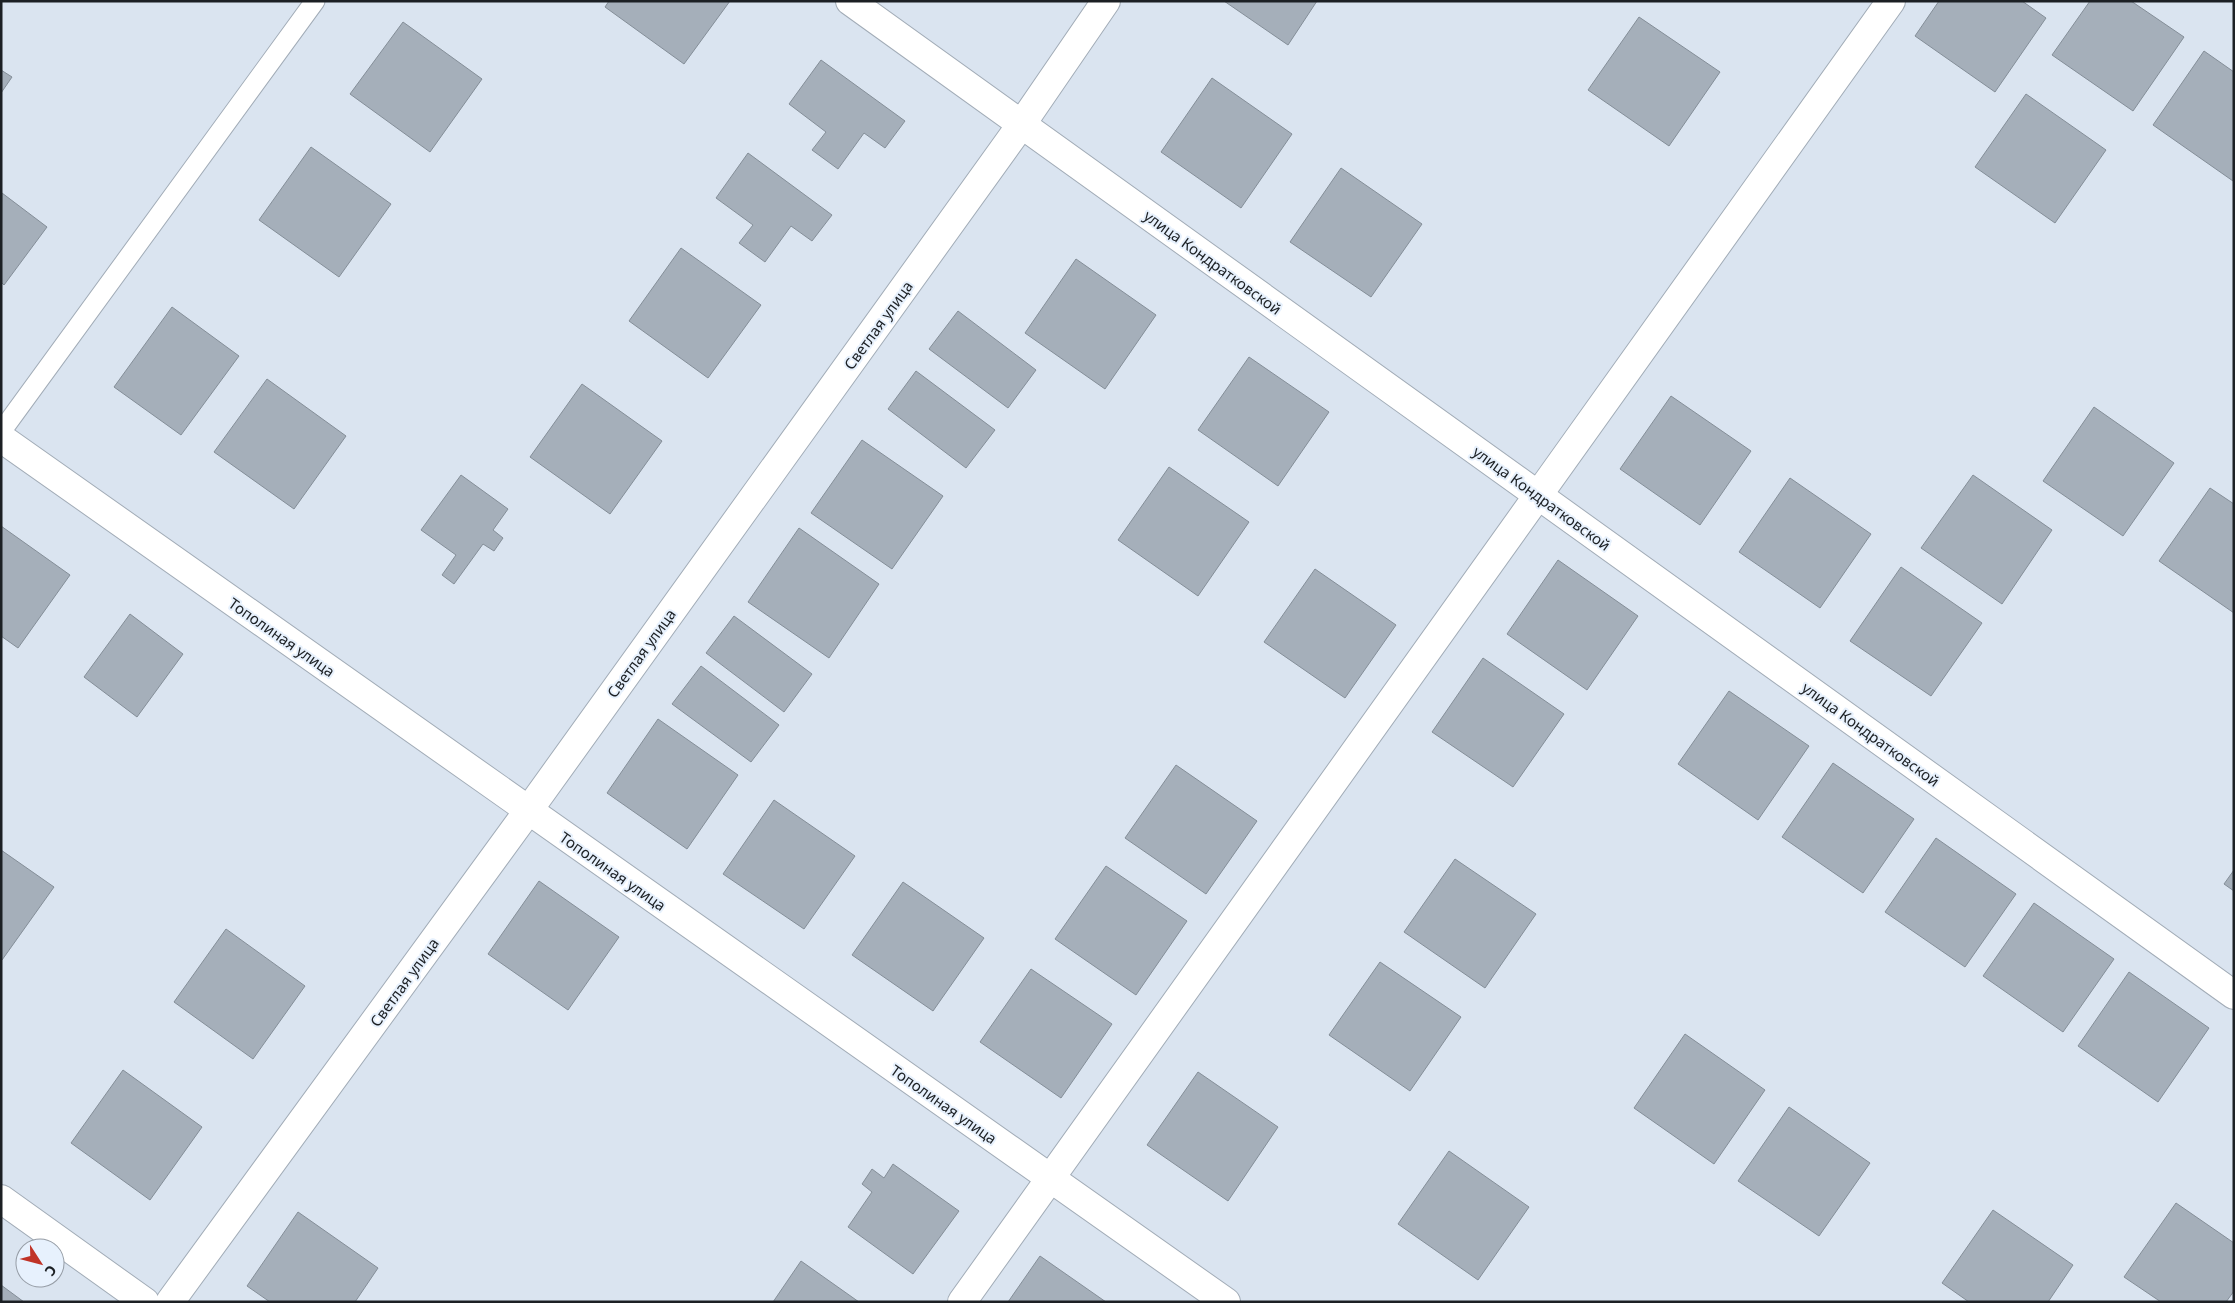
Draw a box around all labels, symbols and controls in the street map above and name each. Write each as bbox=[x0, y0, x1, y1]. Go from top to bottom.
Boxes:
street label: улица Кондратковской bbox=[1140, 205, 1286, 319]
street label: Светлая улица bbox=[839, 277, 917, 373]
street label: улица Кондратковской bbox=[1469, 441, 1615, 555]
street label: Тополиная улица bbox=[225, 593, 339, 681]
street label: Светлая улица bbox=[602, 605, 680, 701]
street label: улица Кондратковской bbox=[1798, 677, 1944, 791]
street label: Тополиная улица bbox=[556, 827, 670, 915]
street label: Светлая улица bbox=[365, 934, 443, 1030]
street label: Тополиная улица bbox=[887, 1060, 1001, 1148]
north arrow bbox=[15, 1238, 65, 1288]
text: С bbox=[41, 1262, 61, 1280]

